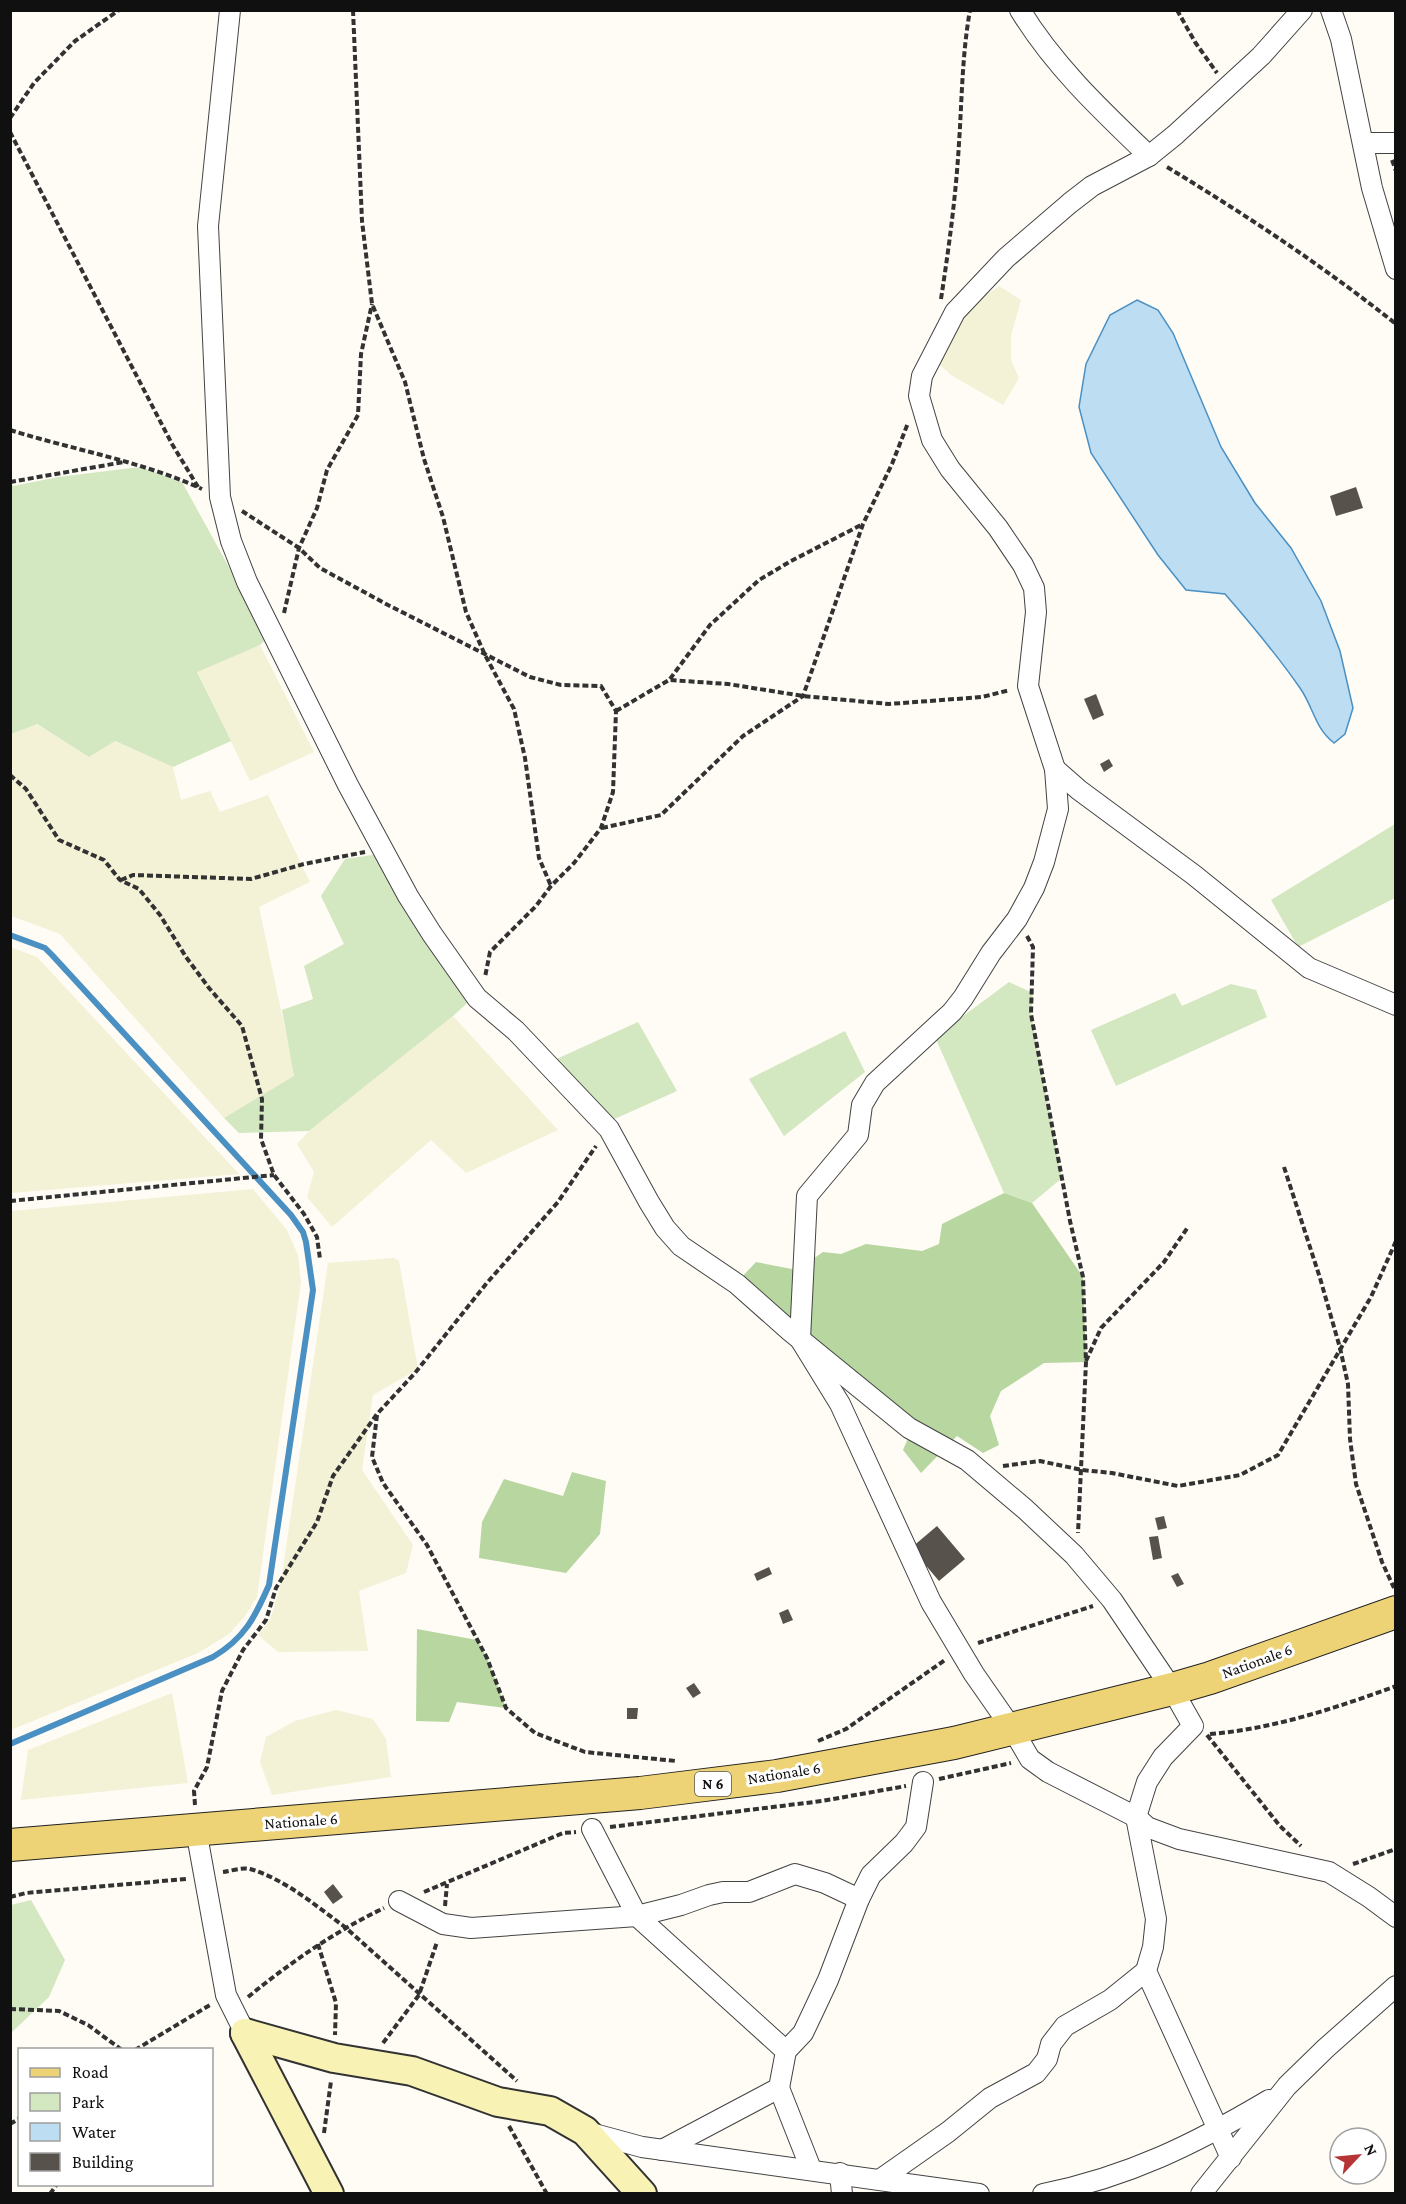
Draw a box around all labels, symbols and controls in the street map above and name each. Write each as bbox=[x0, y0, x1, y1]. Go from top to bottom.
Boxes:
street label: Nationale 6 bbox=[1220, 1640, 1294, 1682]
street label: Nationale 6 bbox=[746, 1759, 822, 1787]
road number: N 6 bbox=[695, 1772, 731, 1796]
street label: Nationale 6 bbox=[264, 1810, 338, 1832]
legend bbox=[18, 2048, 213, 2186]
text: Road bbox=[72, 2062, 109, 2082]
text: Park bbox=[72, 2092, 104, 2112]
text: Water bbox=[72, 2122, 117, 2142]
north arrow bbox=[1328, 2126, 1388, 2186]
text: N bbox=[1361, 2141, 1381, 2158]
text: Building bbox=[72, 2152, 134, 2172]

